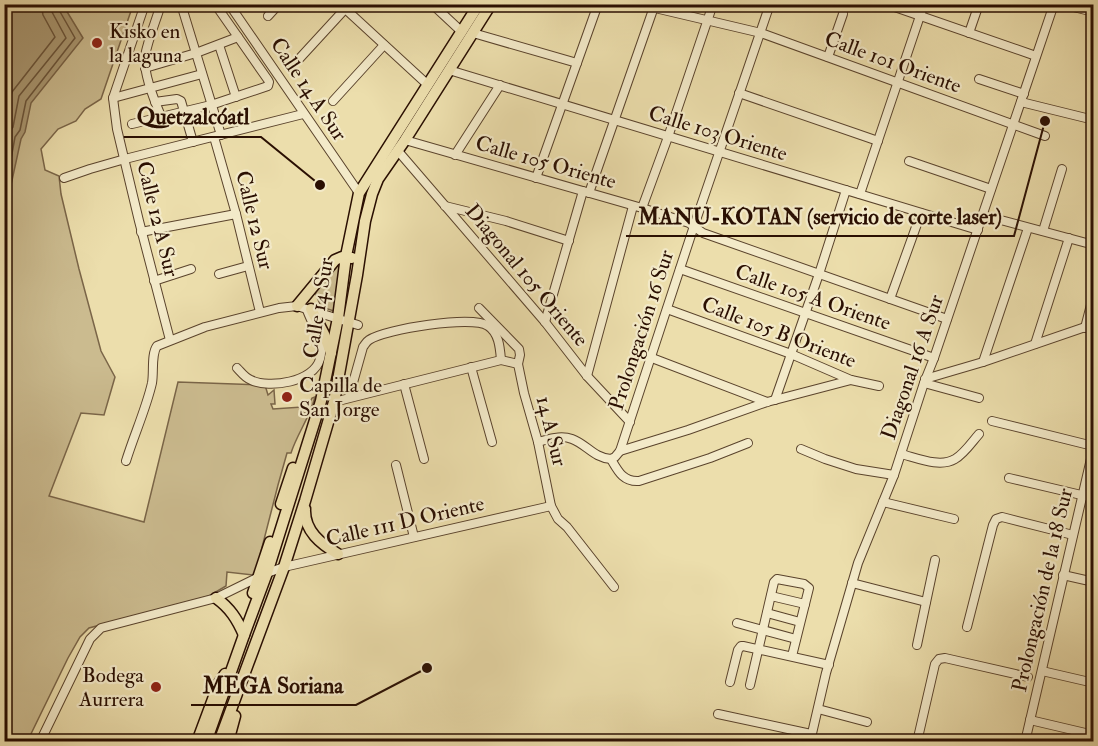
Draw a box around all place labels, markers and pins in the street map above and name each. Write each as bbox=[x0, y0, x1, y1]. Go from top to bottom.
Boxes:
place label: Kisko en la laguna bbox=[109, 18, 183, 69]
marker: Kisko en la laguna bbox=[90, 36, 104, 50]
callout: Quetzalcóatl bbox=[124, 97, 261, 137]
callout: MANU-KOTAN (servicio de corte laser) bbox=[626, 196, 1014, 236]
place label: Capilla de San Jorge bbox=[299, 372, 382, 423]
marker: Capilla de San Jorge bbox=[280, 390, 294, 404]
place label: Bodega Aurrera bbox=[78, 662, 144, 713]
callout: MEGA Soriana bbox=[191, 665, 356, 705]
marker: Bodega Aurrera bbox=[149, 680, 163, 694]

